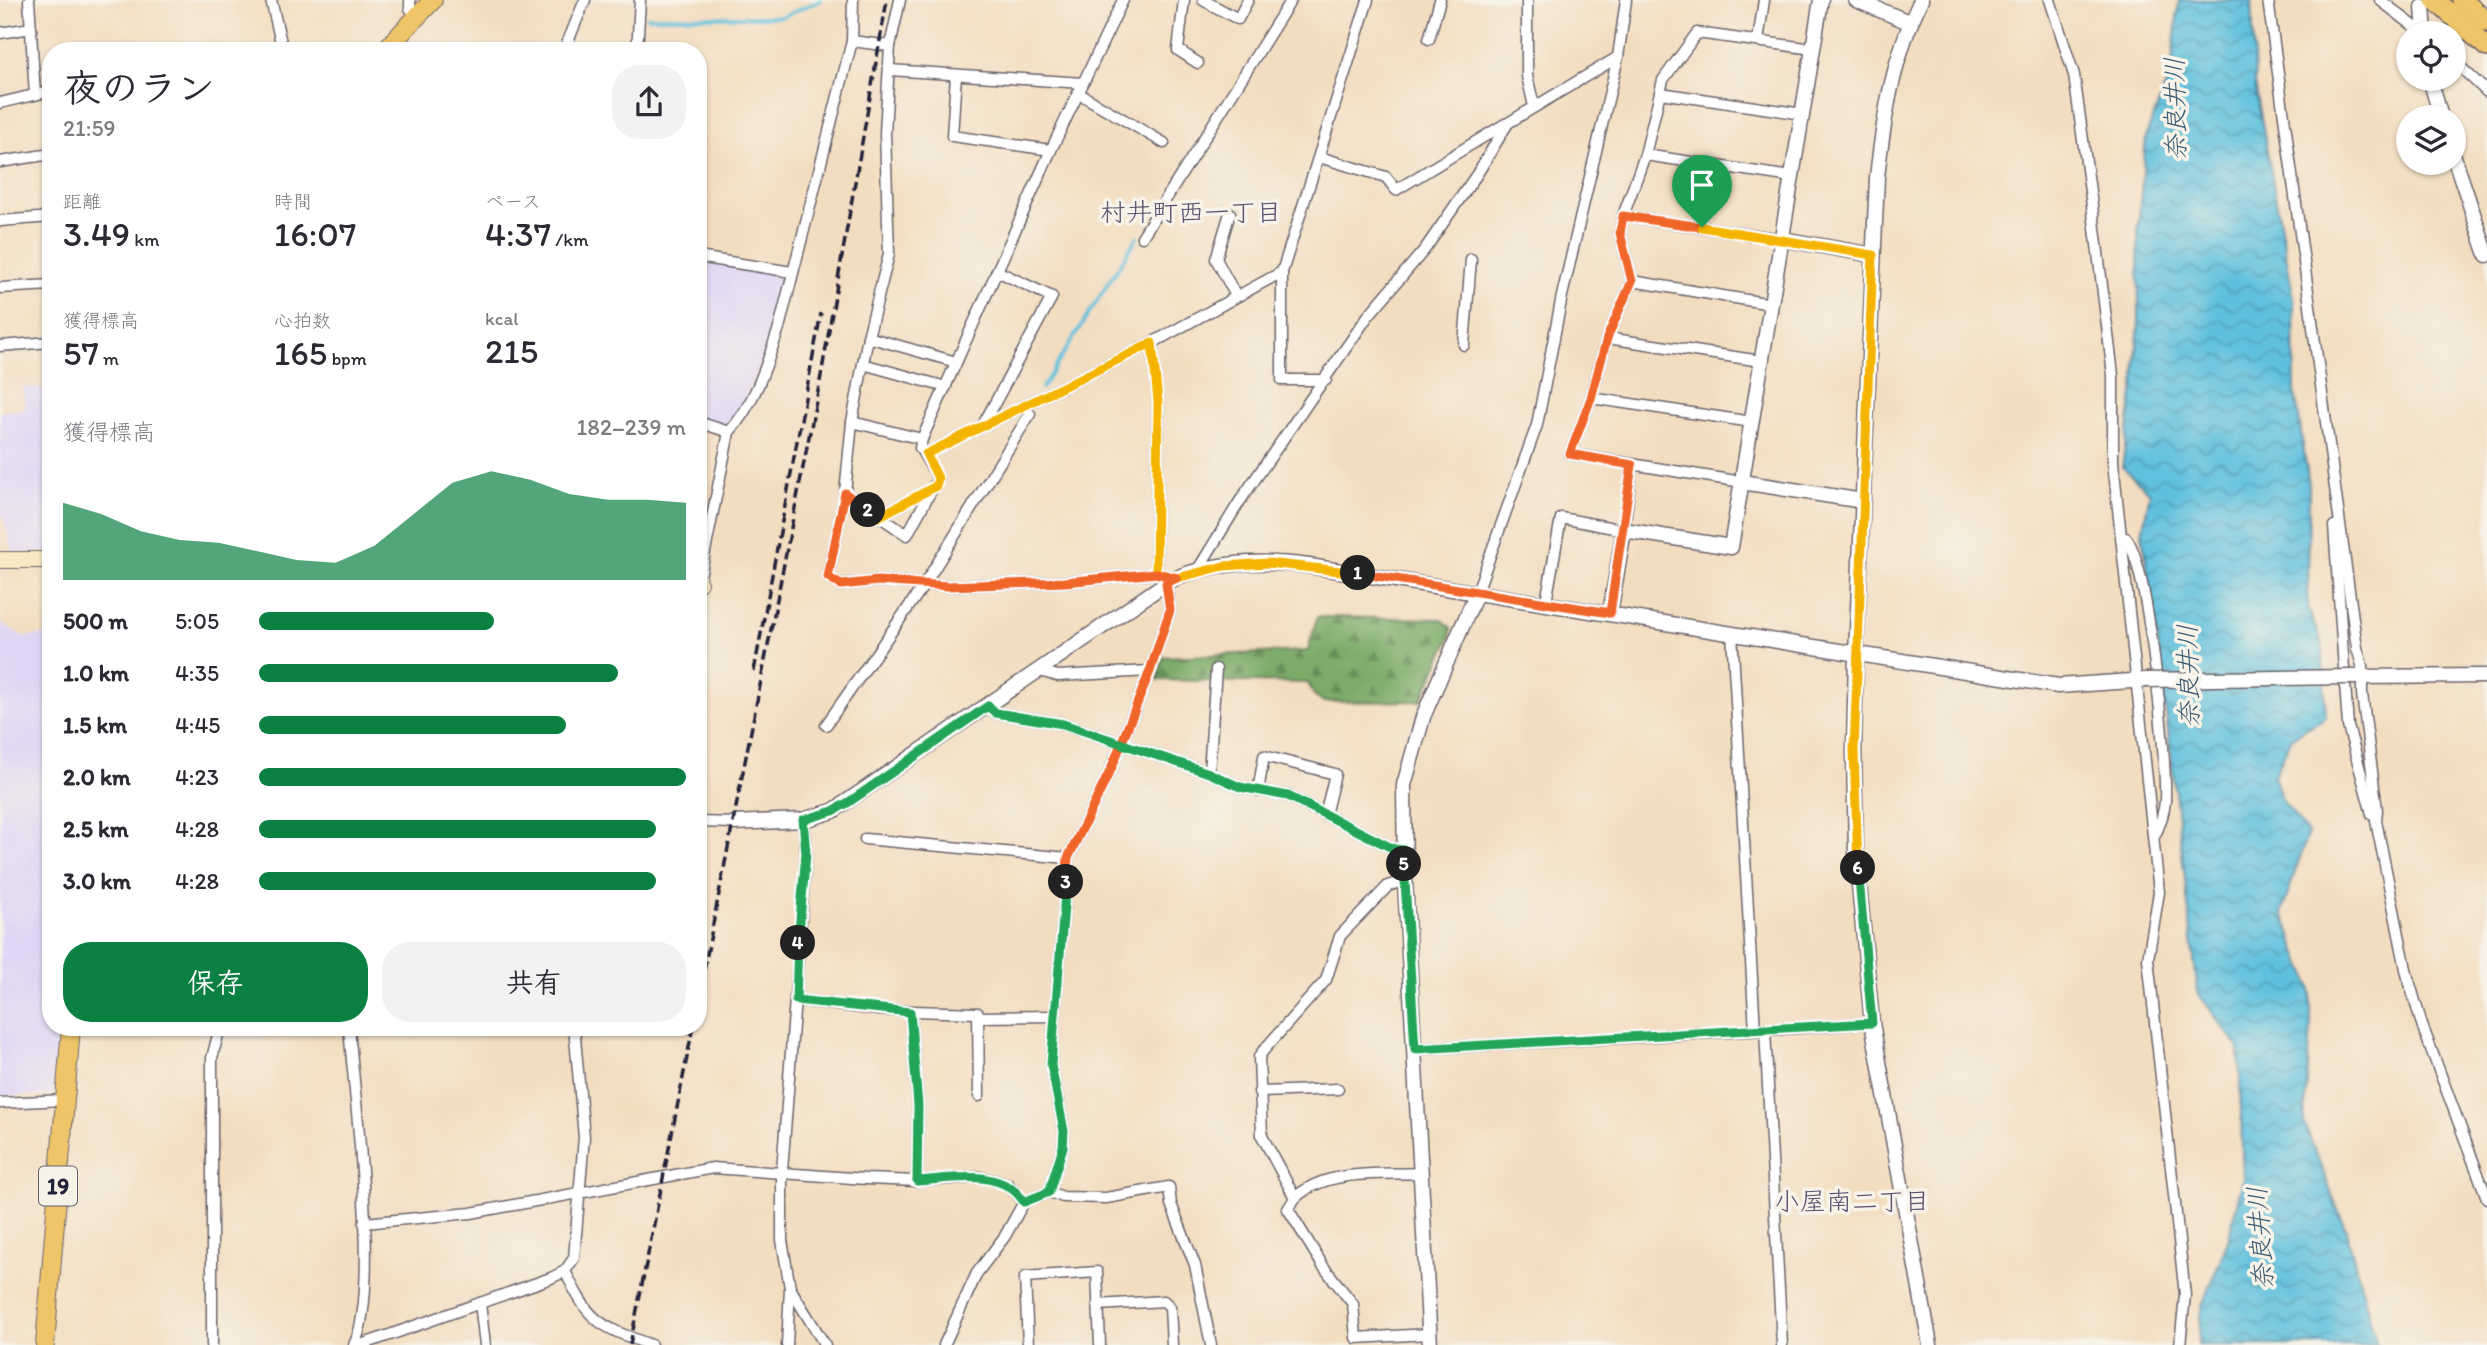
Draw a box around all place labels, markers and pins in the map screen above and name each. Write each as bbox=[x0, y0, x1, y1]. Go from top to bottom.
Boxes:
pin bbox=[1672, 155, 1732, 227]
pin: 2 bbox=[850, 492, 886, 528]
pin: 1 bbox=[1340, 556, 1376, 590]
pin: 5 bbox=[1386, 846, 1422, 882]
pin: 6 bbox=[1840, 850, 1876, 886]
pin: 3 bbox=[1048, 864, 1084, 900]
pin: 4 bbox=[780, 926, 816, 960]

